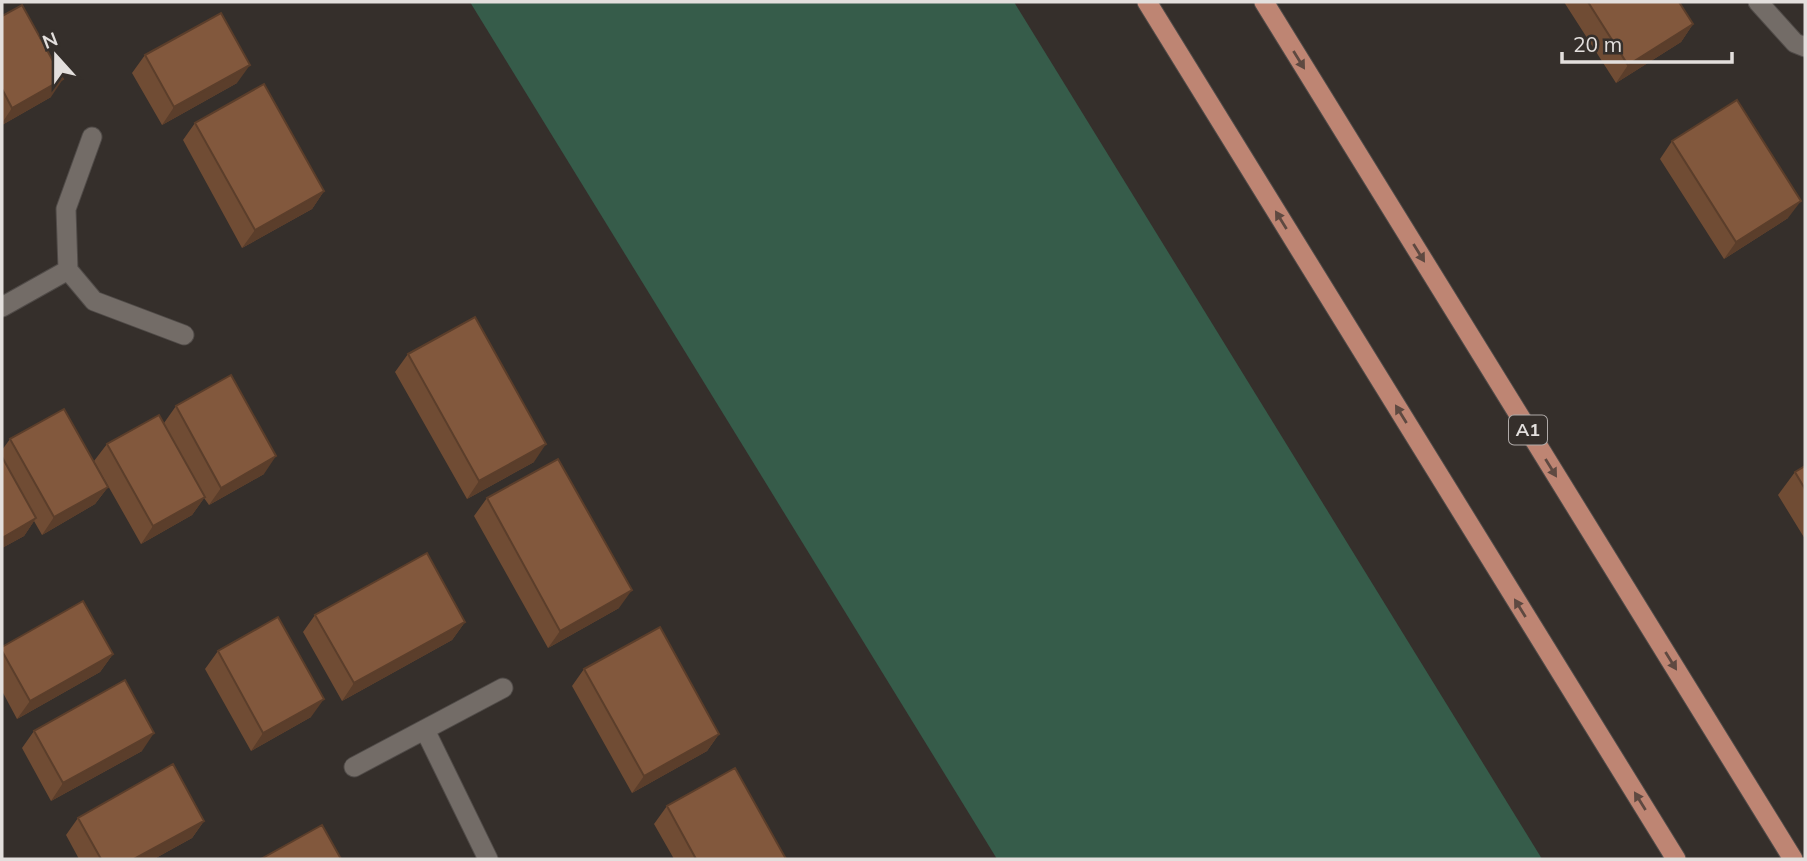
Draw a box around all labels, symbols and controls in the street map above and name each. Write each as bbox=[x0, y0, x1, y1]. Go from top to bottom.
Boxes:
north arrow bbox=[21, 21, 91, 91]
scale bar bbox=[1562, 21, 1732, 65]
text: N bbox=[39, 26, 61, 54]
text: 20 m bbox=[1573, 31, 1622, 57]
one-way arrow bbox=[1293, 50, 1306, 69]
one-way arrow bbox=[1275, 211, 1288, 230]
one-way arrow bbox=[1413, 244, 1425, 263]
one-way arrow bbox=[1394, 404, 1407, 423]
road number: A1 bbox=[1509, 416, 1547, 444]
one-way arrow bbox=[1545, 458, 1558, 477]
one-way arrow bbox=[1514, 598, 1527, 617]
one-way arrow bbox=[1665, 652, 1677, 671]
one-way arrow bbox=[1633, 792, 1646, 811]

